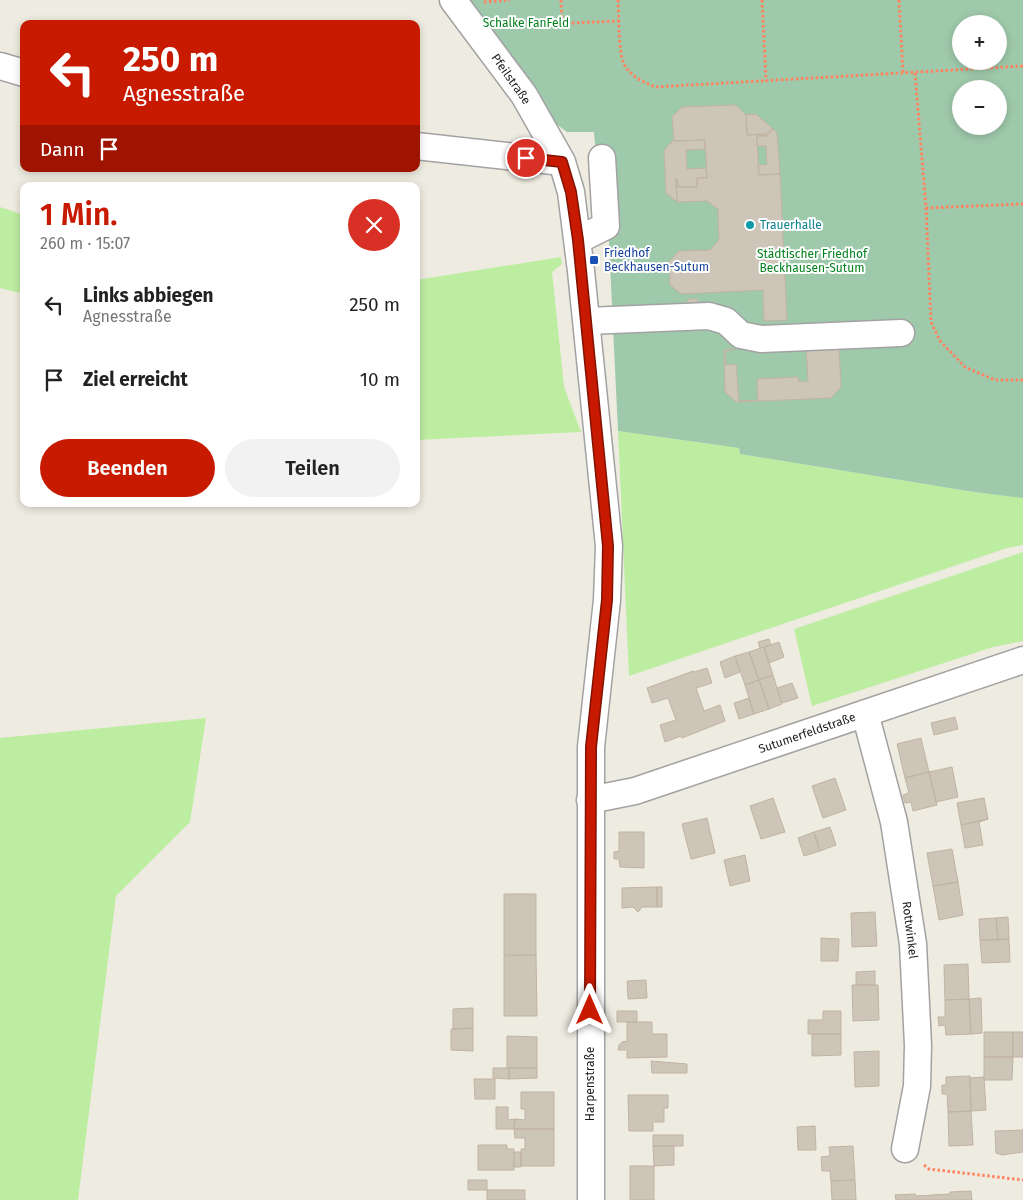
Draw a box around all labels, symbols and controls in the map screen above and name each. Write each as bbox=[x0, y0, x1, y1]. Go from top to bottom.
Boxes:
map controls bbox=[952, 15, 1007, 135]
button: + bbox=[952, 15, 1007, 70]
park label: Schalke FanFeld bbox=[483, 16, 569, 30]
text: 250 m bbox=[123, 38, 218, 80]
icon: left bbox=[40, 40, 105, 105]
street label: Pfeilstraße bbox=[488, 51, 534, 107]
text: Agnesstraße bbox=[123, 80, 245, 107]
button: − bbox=[952, 80, 1007, 135]
icon: arrive bbox=[95, 135, 123, 163]
pin bbox=[505, 137, 547, 179]
text: Dann bbox=[40, 138, 85, 161]
icon: arrive bbox=[512, 144, 540, 172]
text: 1 Min. bbox=[40, 197, 118, 233]
button: close bbox=[348, 199, 400, 251]
place label: Trauerhalle bbox=[760, 218, 822, 232]
marker: Trauerhalle bbox=[744, 219, 756, 231]
text: 260 m · 15:07 bbox=[40, 234, 130, 253]
place label: Friedhof Beckhausen-Sutum bbox=[604, 246, 709, 274]
park label: Städtischer Friedhof Beckhausen-Sutum bbox=[757, 247, 868, 275]
marker: Friedhof Beckhausen-Sutum bbox=[588, 254, 600, 266]
text: Links abbiegen bbox=[83, 284, 214, 307]
icon: left bbox=[40, 291, 68, 319]
text: 250 m bbox=[349, 293, 400, 316]
text: Agnesstraße bbox=[83, 307, 172, 326]
icon: arrive bbox=[40, 366, 68, 394]
text: Ziel erreicht bbox=[83, 368, 188, 391]
text: 10 m bbox=[360, 368, 400, 391]
button: Beenden bbox=[40, 439, 215, 497]
button: Teilen bbox=[225, 439, 400, 497]
street label: Sutumerfeldstraße bbox=[757, 710, 857, 756]
street label: Rottwinkel bbox=[900, 900, 921, 960]
position arrow bbox=[563, 983, 615, 1035]
street label: Harpenstraße bbox=[583, 1047, 597, 1121]

